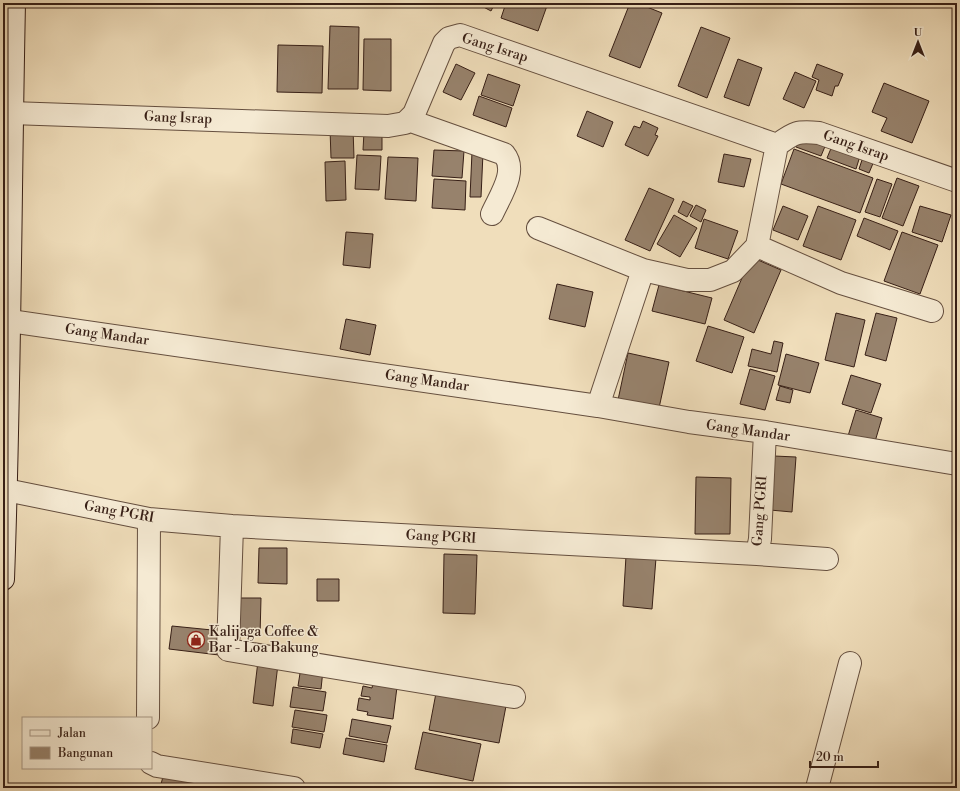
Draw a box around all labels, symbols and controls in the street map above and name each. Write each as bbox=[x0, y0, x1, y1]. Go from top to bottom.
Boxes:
north arrow bbox=[898, 22, 938, 62]
text: U bbox=[914, 26, 923, 40]
street label: Gang Israp bbox=[460, 29, 530, 67]
street label: Gang Israp bbox=[143, 108, 213, 128]
street label: Gang Israp bbox=[821, 126, 891, 166]
street label: Gang Mandar bbox=[64, 320, 150, 350]
street label: Gang Mandar bbox=[384, 366, 470, 396]
street label: Gang Mandar bbox=[705, 416, 791, 446]
street label: Gang PGRI bbox=[749, 474, 771, 547]
street label: Gang PGRI bbox=[83, 497, 156, 527]
street label: Gang PGRI bbox=[405, 526, 477, 548]
place label: Kalijaga Coffee & Bar - Loa Bakung bbox=[208, 623, 319, 657]
shop icon: Kalijaga Coffee & Bar - Loa Bakung bbox=[186, 630, 206, 650]
legend bbox=[22, 717, 152, 769]
text: Jalan bbox=[57, 726, 86, 741]
scale bar bbox=[810, 743, 878, 769]
text: Bangunan bbox=[57, 746, 113, 761]
text: 20 m bbox=[816, 750, 844, 765]

